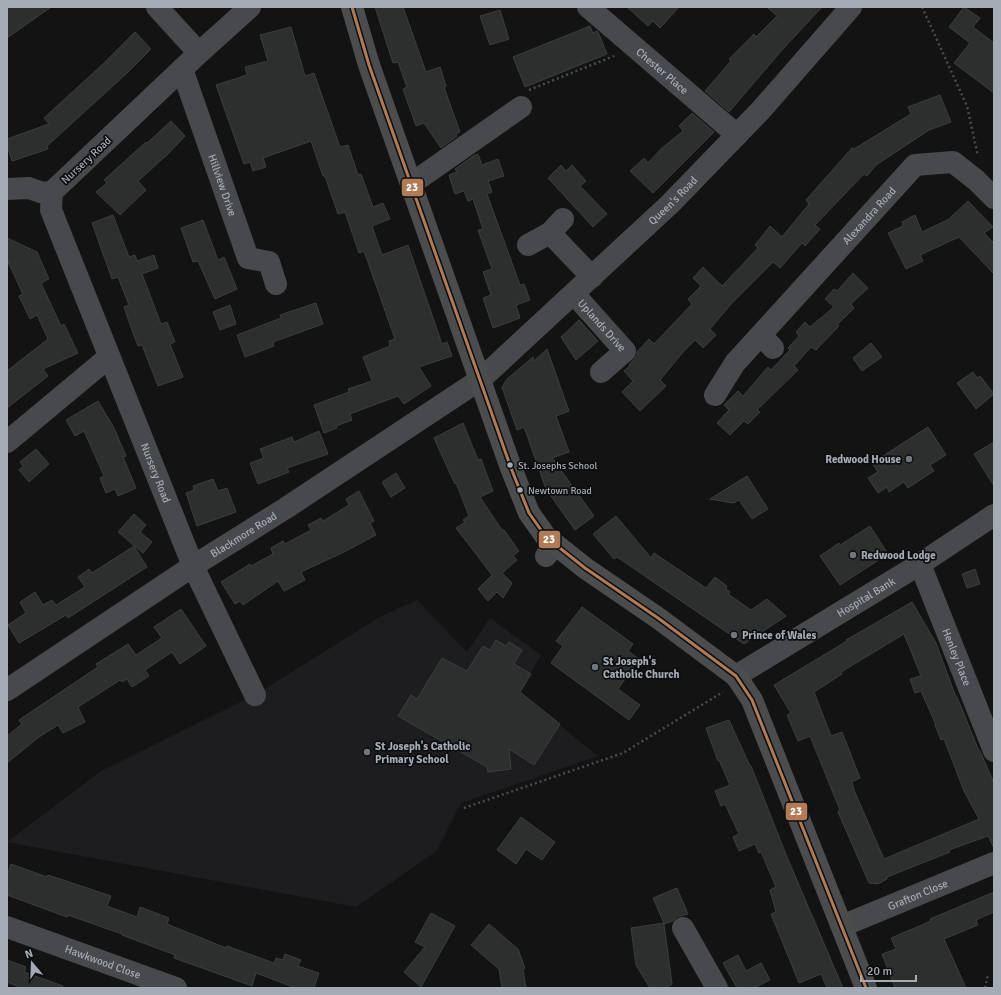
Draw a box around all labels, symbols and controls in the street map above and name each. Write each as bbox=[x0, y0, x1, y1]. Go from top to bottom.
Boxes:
street label: Chester Place bbox=[633, 45, 691, 97]
street label: Nursery Road bbox=[59, 134, 114, 187]
street label: Hillview Drive bbox=[205, 152, 239, 218]
street label: Queen's Road bbox=[646, 174, 700, 228]
line badge: 23 bbox=[401, 178, 424, 197]
text: 23 bbox=[406, 181, 418, 194]
street label: Alexandra Road bbox=[840, 184, 899, 247]
street label: Uplands Drive bbox=[575, 297, 628, 354]
street label: Nursery Road bbox=[138, 441, 173, 505]
place label: Redwood House bbox=[825, 453, 902, 466]
marker: Redwood House bbox=[904, 454, 914, 464]
marker: St. Josephs School bbox=[505, 460, 515, 470]
place label: St. Josephs School bbox=[518, 460, 597, 472]
marker: Newtown Road bbox=[515, 485, 525, 495]
place label: Newtown Road bbox=[528, 485, 592, 497]
street label: Blackmore Road bbox=[208, 509, 280, 561]
line badge: 23 bbox=[538, 530, 561, 549]
text: 23 bbox=[543, 533, 555, 546]
place label: Redwood Lodge bbox=[861, 549, 936, 562]
marker: Redwood Lodge bbox=[848, 550, 858, 560]
street label: Hospital Bank bbox=[835, 575, 898, 620]
street label: Henley Place bbox=[939, 627, 974, 688]
place label: Prince of Wales bbox=[742, 629, 816, 642]
marker: Prince of Wales bbox=[729, 630, 739, 640]
place label: St Joseph's Catholic Church bbox=[603, 655, 679, 681]
marker: St Joseph's Catholic Church bbox=[590, 662, 600, 672]
place label: St Joseph's Catholic Primary School bbox=[375, 740, 471, 766]
marker: St Joseph's Catholic Primary School bbox=[362, 747, 372, 757]
line badge: 23 bbox=[785, 802, 808, 821]
text: 23 bbox=[790, 805, 802, 818]
street label: Grafton Close bbox=[886, 877, 950, 913]
street label: Hawkwood Close bbox=[63, 942, 142, 982]
north arrow bbox=[12, 943, 52, 983]
text: N bbox=[23, 947, 35, 961]
scale bar bbox=[861, 957, 916, 983]
text: 20 m bbox=[867, 964, 892, 979]

